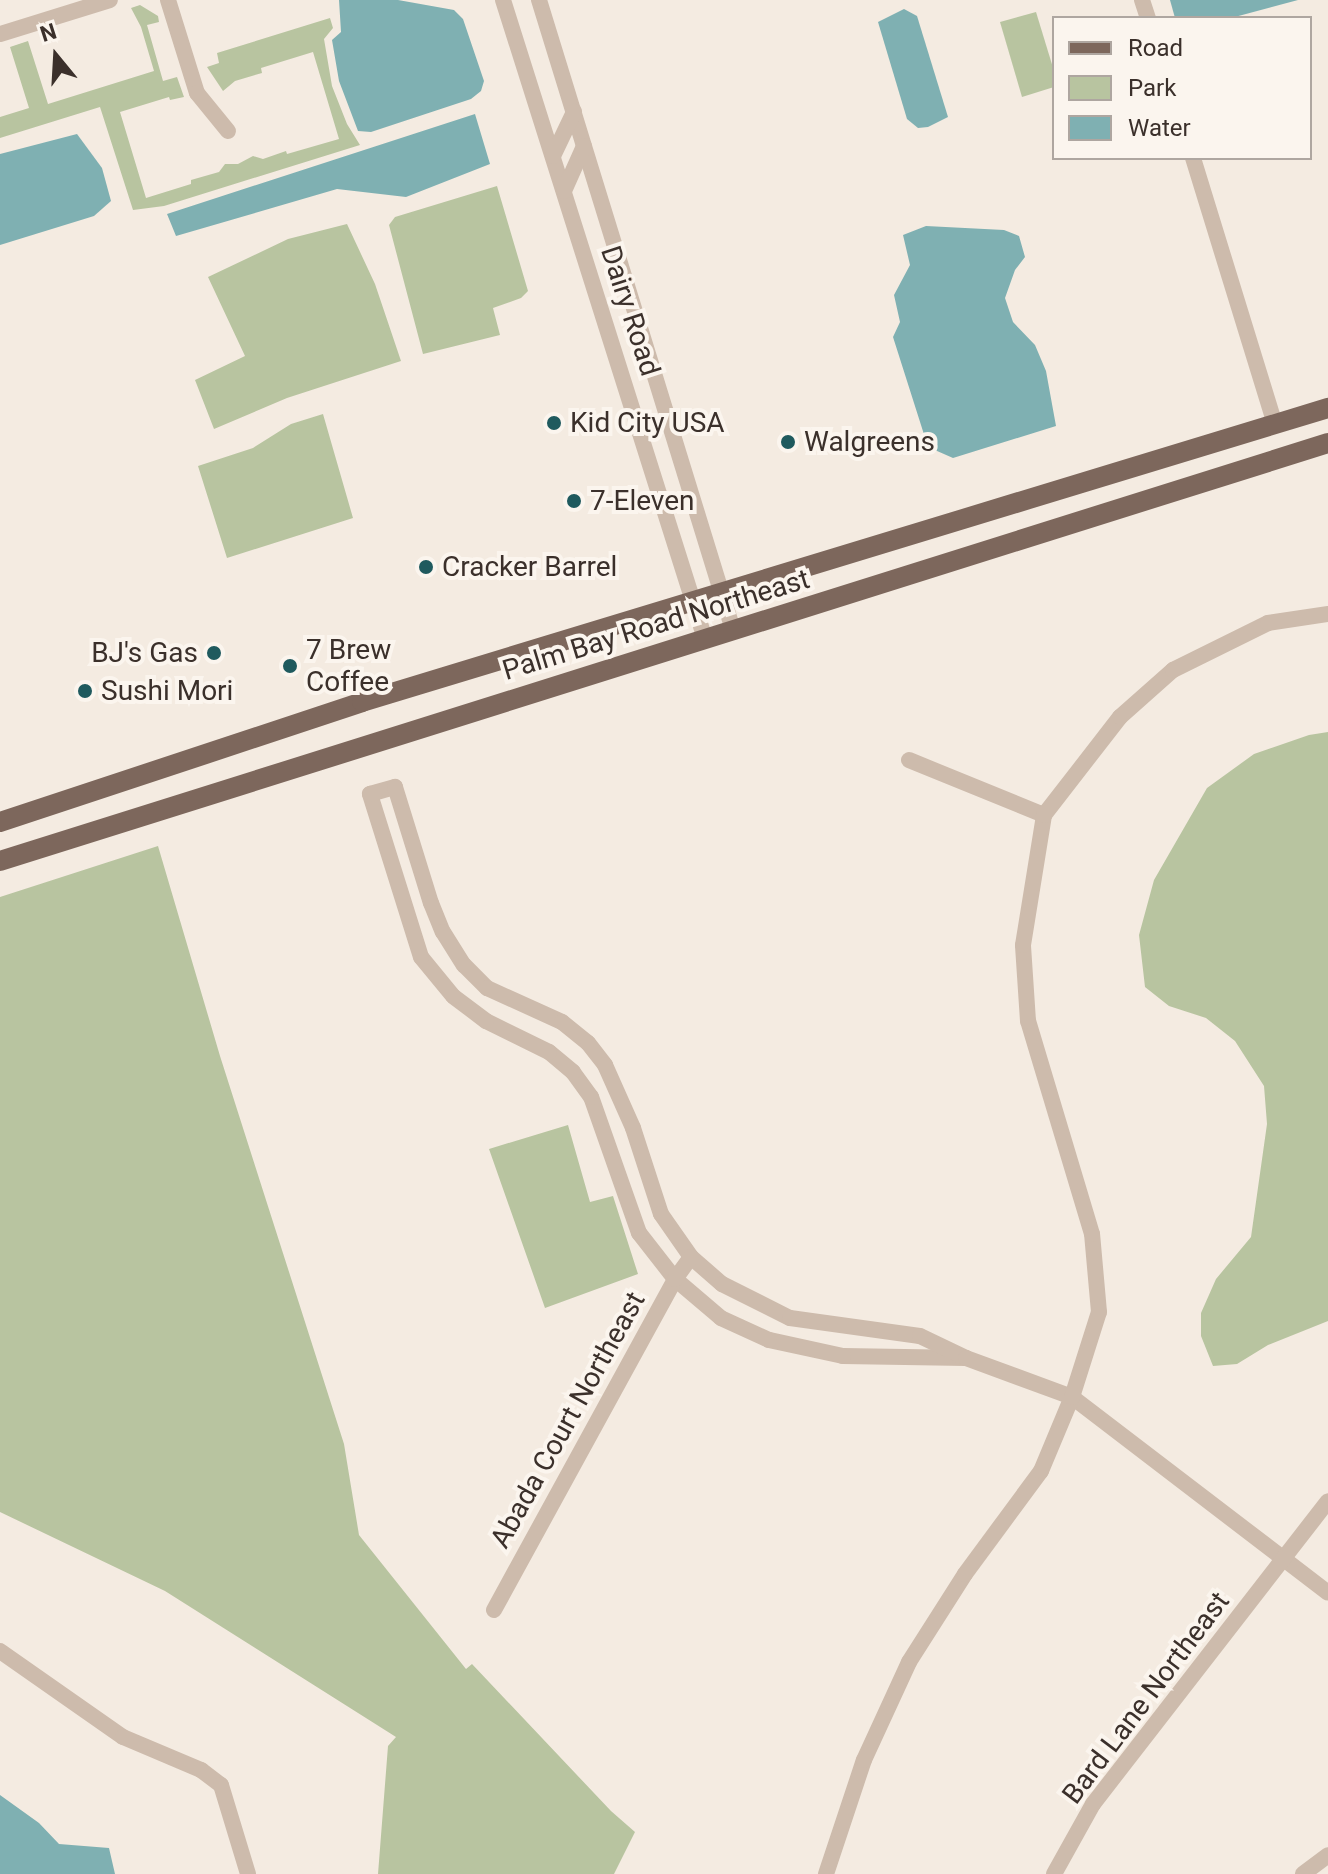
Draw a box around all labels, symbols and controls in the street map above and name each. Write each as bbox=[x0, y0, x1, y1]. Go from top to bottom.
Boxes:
north arrow bbox=[16, 16, 96, 96]
legend bbox=[1052, 16, 1312, 160]
text: N bbox=[37, 18, 60, 47]
text: Road bbox=[1128, 34, 1183, 62]
text: Park bbox=[1128, 74, 1176, 102]
text: Water bbox=[1128, 114, 1191, 142]
street label: Dairy Road bbox=[593, 242, 667, 380]
place label: Kid City USA bbox=[570, 406, 725, 440]
marker: Kid City USA bbox=[545, 414, 563, 432]
place label: Walgreens bbox=[804, 425, 935, 459]
marker: Walgreens bbox=[779, 433, 797, 451]
place label: 7-Eleven bbox=[590, 484, 695, 518]
marker: 7-Eleven bbox=[565, 492, 583, 510]
place label: Cracker Barrel bbox=[442, 550, 617, 584]
marker: Cracker Barrel bbox=[417, 558, 435, 576]
street label: Palm Bay Road Northeast bbox=[498, 562, 814, 688]
place label: 7 Brew Coffee bbox=[306, 633, 391, 699]
place label: BJ's Gas bbox=[91, 636, 198, 670]
marker: BJ's Gas bbox=[205, 644, 223, 662]
marker: 7 Brew Coffee bbox=[281, 657, 299, 675]
place label: Sushi Mori bbox=[101, 674, 233, 708]
marker: Sushi Mori bbox=[76, 682, 94, 700]
street label: Abada Court Northeast bbox=[484, 1286, 652, 1554]
street label: Bard Lane Northeast bbox=[1055, 1585, 1237, 1811]

